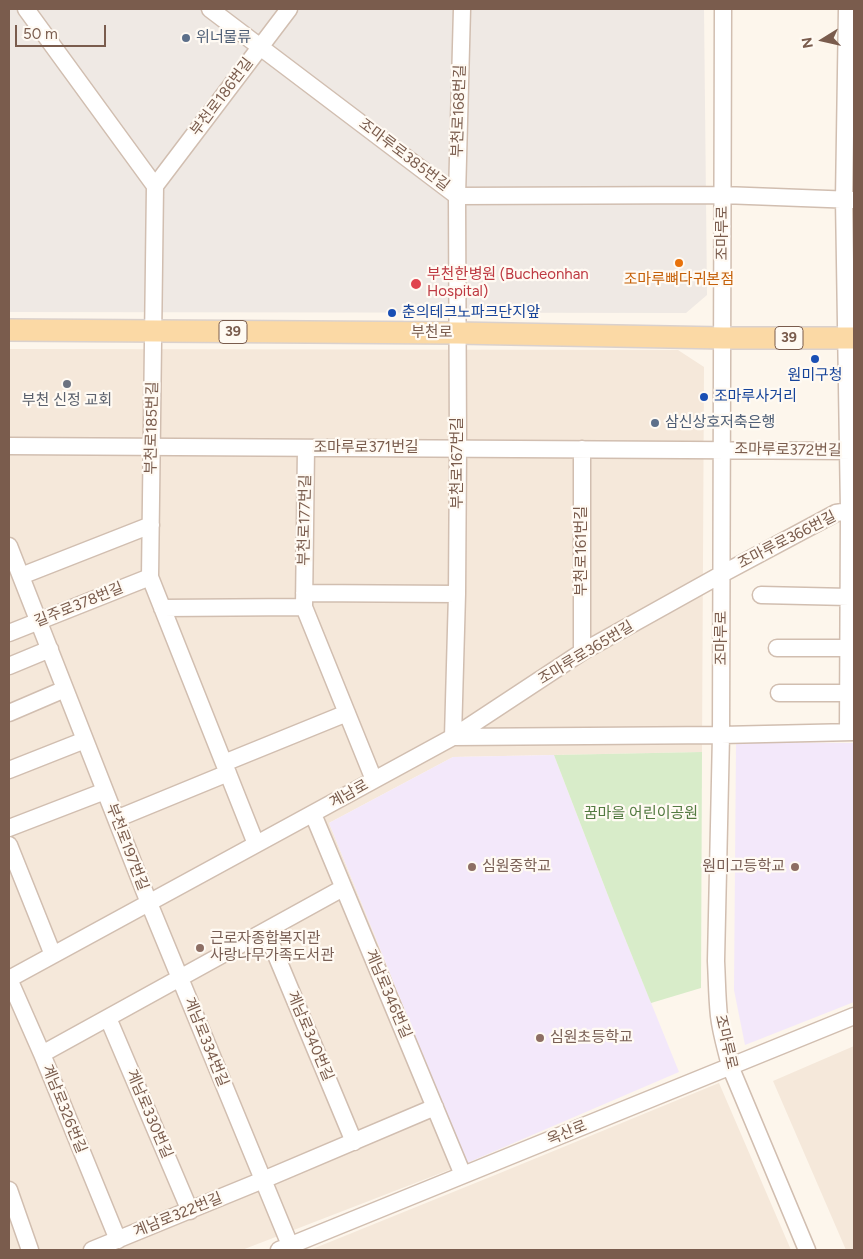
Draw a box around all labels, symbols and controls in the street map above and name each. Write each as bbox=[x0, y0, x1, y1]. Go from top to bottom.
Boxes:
scale bar bbox=[18, 15, 109, 47]
north arrow bbox=[798, 15, 848, 65]
text: 50 m bbox=[23, 25, 58, 43]
place label: 위너물류 bbox=[196, 29, 251, 47]
marker: 위너물류 bbox=[180, 32, 192, 44]
text: N bbox=[798, 36, 817, 50]
street label: 부천로186번길 bbox=[187, 54, 257, 140]
street label: 부천로168번길 bbox=[448, 64, 470, 158]
street label: 조마루로385번길 bbox=[355, 115, 453, 195]
street label: 조마루로 bbox=[714, 205, 732, 261]
marker: 조마루뼈다귀본점 bbox=[673, 257, 685, 269]
place label: 부천한병원 (Bucheonhan Hospital) bbox=[427, 266, 589, 301]
place label: 조마루뼈다귀본점 bbox=[624, 271, 734, 289]
marker: 부천한병원 (Bucheonhan Hospital) bbox=[409, 277, 423, 291]
place label: 춘의테크노파크단지앞 bbox=[402, 304, 540, 322]
marker: 춘의테크노파크단지앞 bbox=[386, 307, 398, 319]
road number: 39 bbox=[219, 321, 247, 344]
street label: 부천로 bbox=[411, 324, 453, 342]
road number: 39 bbox=[775, 326, 803, 349]
marker: 원미구청 bbox=[809, 353, 821, 365]
place label: 원미구청 bbox=[787, 367, 843, 385]
marker: 부천 신정 교회 bbox=[61, 378, 73, 390]
street label: 부천로185번길 bbox=[142, 381, 162, 475]
place label: 조마루사거리 bbox=[714, 388, 797, 406]
marker: 조마루사거리 bbox=[698, 391, 710, 403]
place label: 부천 신정 교회 bbox=[22, 392, 112, 410]
place label: 삼신상호저축은행 bbox=[665, 414, 775, 432]
street label: 부천로167번길 bbox=[449, 417, 467, 509]
marker: 삼신상호저축은행 bbox=[649, 417, 661, 429]
street label: 조마루로371번길 bbox=[313, 439, 419, 457]
street label: 조마루로372번길 bbox=[734, 440, 842, 460]
street label: 부천로177번길 bbox=[295, 474, 315, 566]
street label: 부천로161번길 bbox=[573, 506, 591, 596]
street label: 조마루로366번길 bbox=[735, 507, 839, 573]
street label: 길주로378번길 bbox=[32, 579, 126, 631]
street label: 조마루로 bbox=[713, 610, 731, 666]
street label: 조마루로365번길 bbox=[535, 617, 637, 689]
street label: 계남로 bbox=[327, 776, 371, 812]
street label: 부천로197번길 bbox=[102, 801, 152, 893]
park label: 꿈마을 어린이공원 bbox=[584, 805, 698, 823]
place label: 심원중학교 bbox=[482, 858, 551, 876]
place label: 원미고등학교 bbox=[702, 858, 785, 876]
marker: 심원중학교 bbox=[466, 861, 478, 873]
marker: 원미고등학교 bbox=[789, 861, 801, 873]
place label: 근로자종합복지관 사랑나무가족도서관 bbox=[210, 930, 334, 965]
marker: 근로자종합복지관 사랑나무가족도서관 bbox=[194, 942, 206, 954]
street label: 계남로346번길 bbox=[361, 947, 415, 1041]
street label: 계남로340번길 bbox=[283, 988, 337, 1084]
street label: 계남로334번길 bbox=[180, 995, 232, 1089]
street label: 조마루로 bbox=[711, 1013, 741, 1071]
place label: 심원초등학교 bbox=[550, 1029, 633, 1047]
marker: 심원초등학교 bbox=[534, 1032, 546, 1044]
street label: 계남로326번길 bbox=[38, 1062, 90, 1156]
street label: 계남로330번길 bbox=[122, 1067, 176, 1161]
street label: 옥산로 bbox=[544, 1117, 590, 1149]
street label: 계남로322번길 bbox=[131, 1189, 225, 1241]

